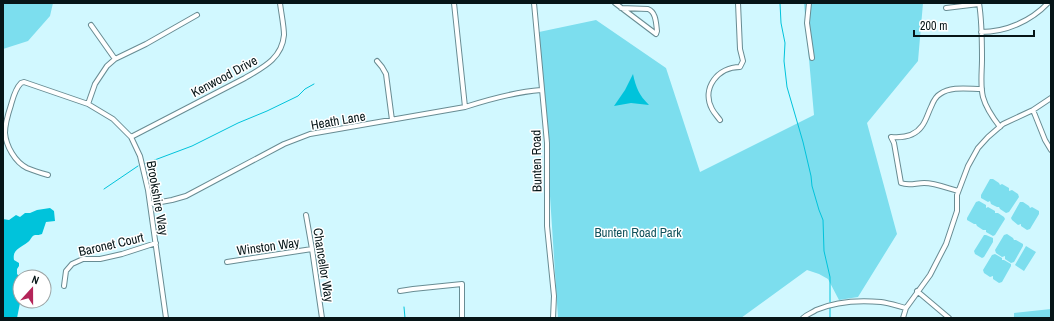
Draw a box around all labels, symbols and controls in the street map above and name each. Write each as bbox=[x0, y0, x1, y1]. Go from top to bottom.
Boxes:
scale bar bbox=[914, 12, 1034, 38]
text: 200 m bbox=[920, 18, 947, 34]
street label: Kenwood Drive bbox=[188, 52, 260, 101]
street label: Heath Lane bbox=[309, 107, 367, 134]
street label: Bunten Road bbox=[527, 130, 546, 192]
street label: Brookshire Way bbox=[143, 159, 173, 237]
park label: Bunten Road Park bbox=[594, 224, 682, 241]
street label: Chancellor Way bbox=[309, 227, 338, 304]
street label: Baronet Court bbox=[77, 229, 145, 260]
street label: Winston Way bbox=[236, 234, 301, 259]
north arrow bbox=[12, 269, 52, 309]
text: N bbox=[30, 272, 41, 287]

